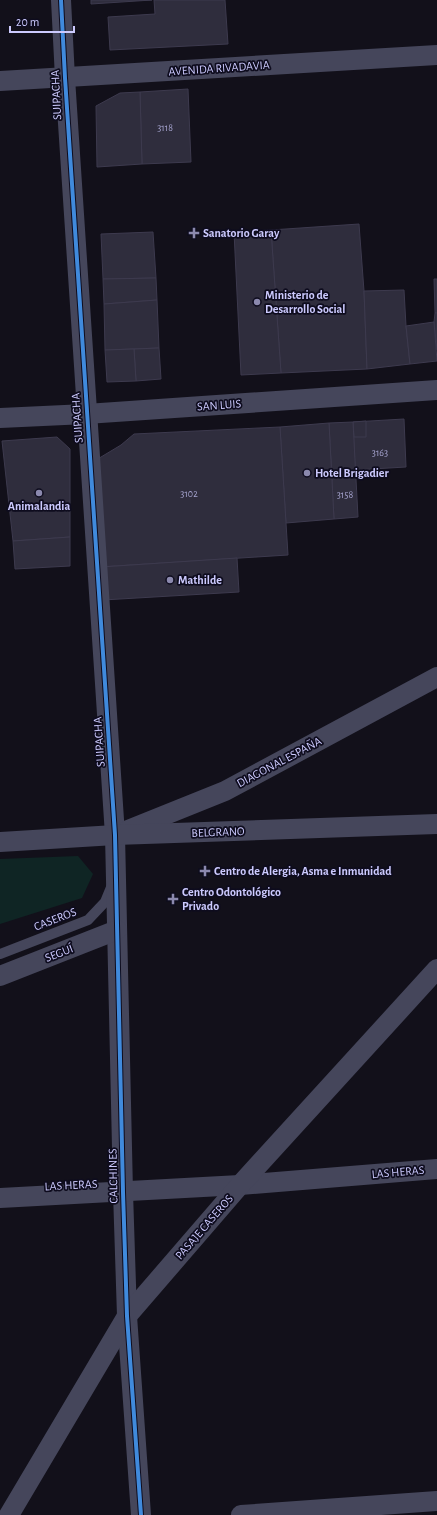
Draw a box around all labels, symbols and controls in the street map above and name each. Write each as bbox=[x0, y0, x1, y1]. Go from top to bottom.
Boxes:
scale bar bbox=[10, 8, 74, 34]
text: 20 m bbox=[16, 16, 39, 28]
street label: AVENIDA RIVADAVIA bbox=[168, 58, 270, 78]
street label: SUIPACHA bbox=[49, 70, 63, 120]
house number: 3118 bbox=[157, 123, 173, 133]
marker: Sanatorio Garay bbox=[188, 227, 200, 239]
place label: Sanatorio Garay bbox=[203, 227, 280, 240]
place label: Ministerio de Desarrollo Social bbox=[265, 289, 346, 315]
marker: Ministerio de Desarrollo Social bbox=[252, 297, 262, 307]
street label: SUIPACHA bbox=[69, 392, 85, 443]
street label: SAN LUIS bbox=[197, 397, 242, 413]
house number: 3163 bbox=[372, 448, 388, 458]
place label: Hotel Brigadier bbox=[315, 467, 390, 479]
marker: Hotel Brigadier bbox=[302, 468, 312, 478]
marker: Animalandia bbox=[34, 488, 44, 498]
house number: 3102 bbox=[180, 489, 198, 499]
house number: 3158 bbox=[337, 490, 353, 500]
place label: Animalandia bbox=[8, 500, 70, 512]
place label: Mathilde bbox=[178, 574, 222, 586]
marker: Mathilde bbox=[165, 575, 175, 585]
street label: SUIPACHA bbox=[91, 716, 107, 767]
street label: DIAGONAL ESPAÑA bbox=[234, 733, 323, 789]
street label: BELGRANO bbox=[191, 825, 245, 839]
marker: Centro de Alergia, Asma e Inmunidad bbox=[199, 865, 211, 877]
place label: Centro de Alergia, Asma e Inmunidad bbox=[214, 865, 392, 877]
place label: Centro Odontológico Privado bbox=[182, 886, 281, 912]
marker: Centro Odontológico Privado bbox=[167, 893, 179, 905]
street label: CASEROS bbox=[32, 905, 78, 933]
street label: SEGUÍ bbox=[43, 941, 76, 964]
street label: CALCHINES bbox=[107, 1148, 119, 1204]
street label: LAS HERAS bbox=[371, 1164, 425, 1180]
street label: LAS HERAS bbox=[44, 1178, 98, 1192]
street label: PASAJE CASEROS bbox=[173, 1192, 235, 1262]

